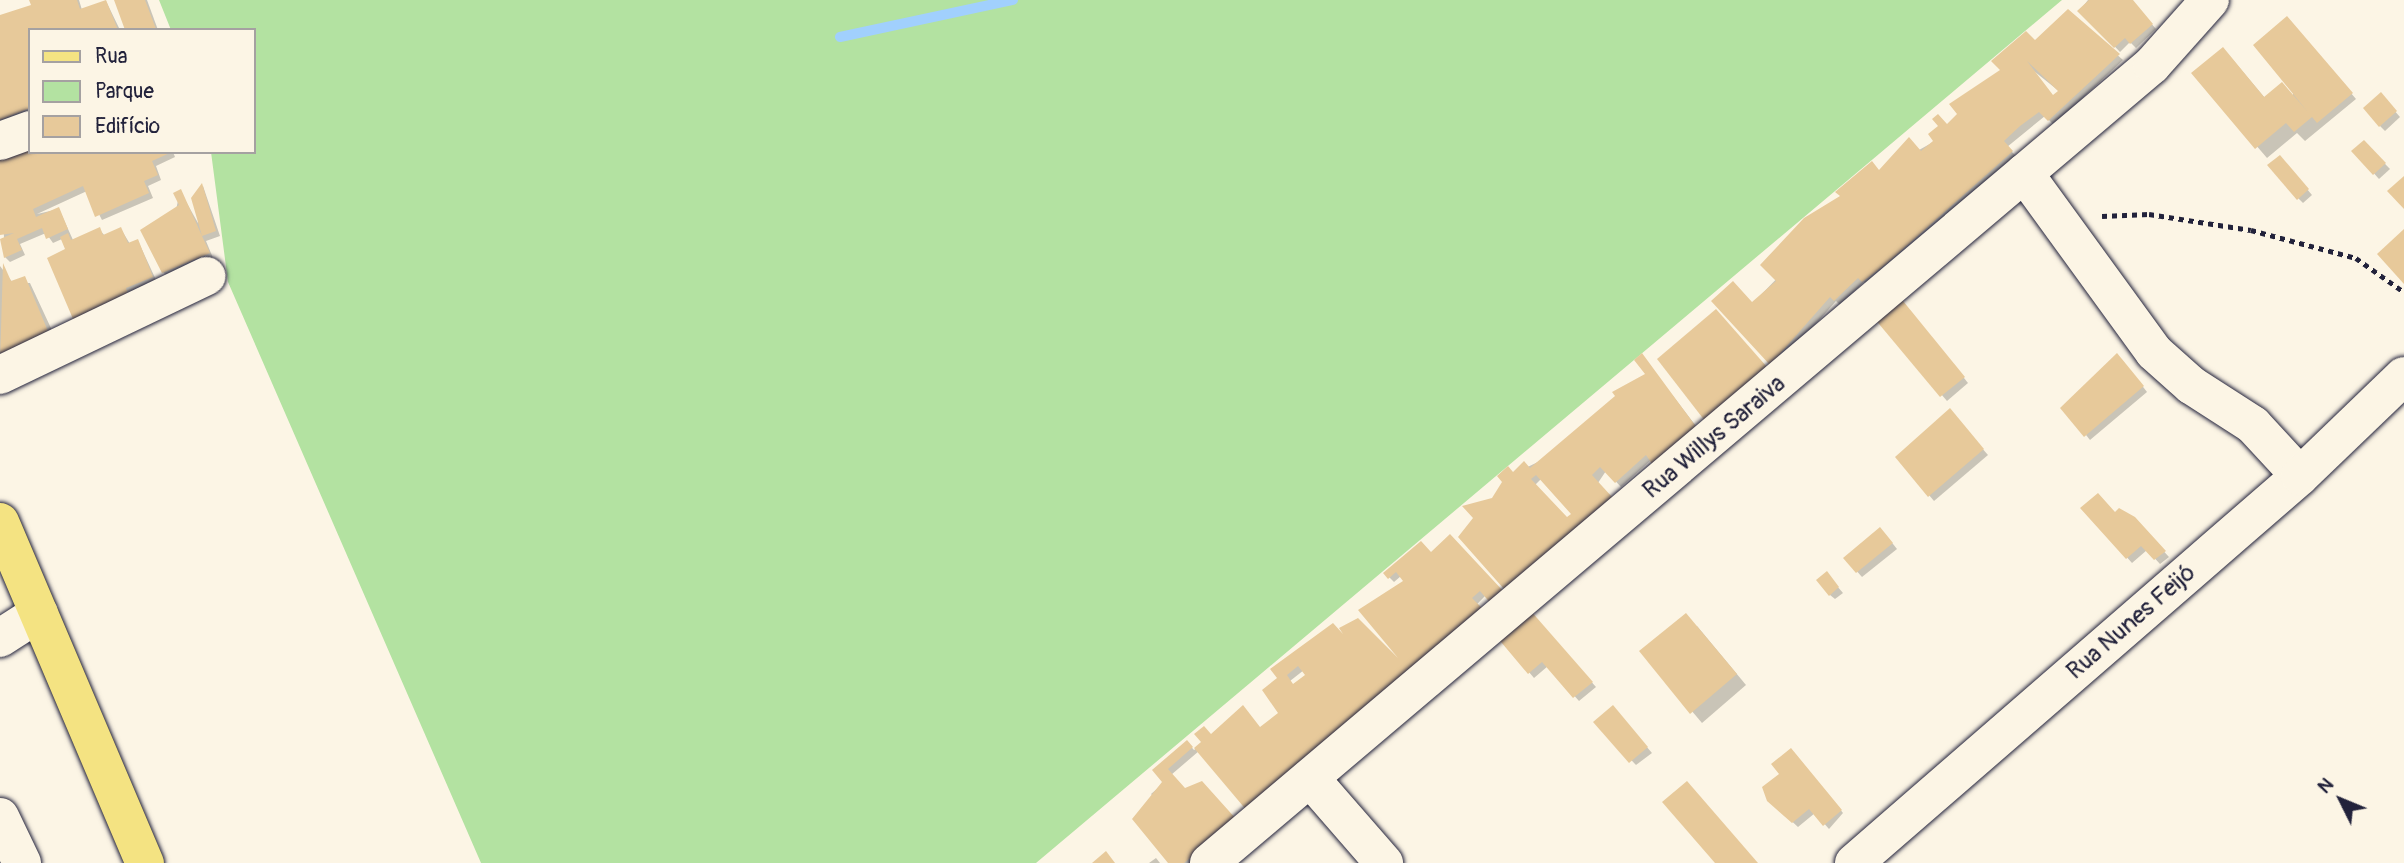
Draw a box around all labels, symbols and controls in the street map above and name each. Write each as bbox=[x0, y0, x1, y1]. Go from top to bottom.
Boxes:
legend bbox=[28, 28, 256, 154]
text: Rua bbox=[95, 43, 128, 70]
text: Parque bbox=[95, 78, 154, 105]
text: Edifício bbox=[95, 113, 160, 140]
street label: Rua Willys Saraiva bbox=[1637, 369, 1791, 505]
street label: Rua Nunes Feijó bbox=[2061, 558, 2201, 686]
north arrow bbox=[2306, 765, 2376, 835]
text: N bbox=[2312, 773, 2339, 799]

